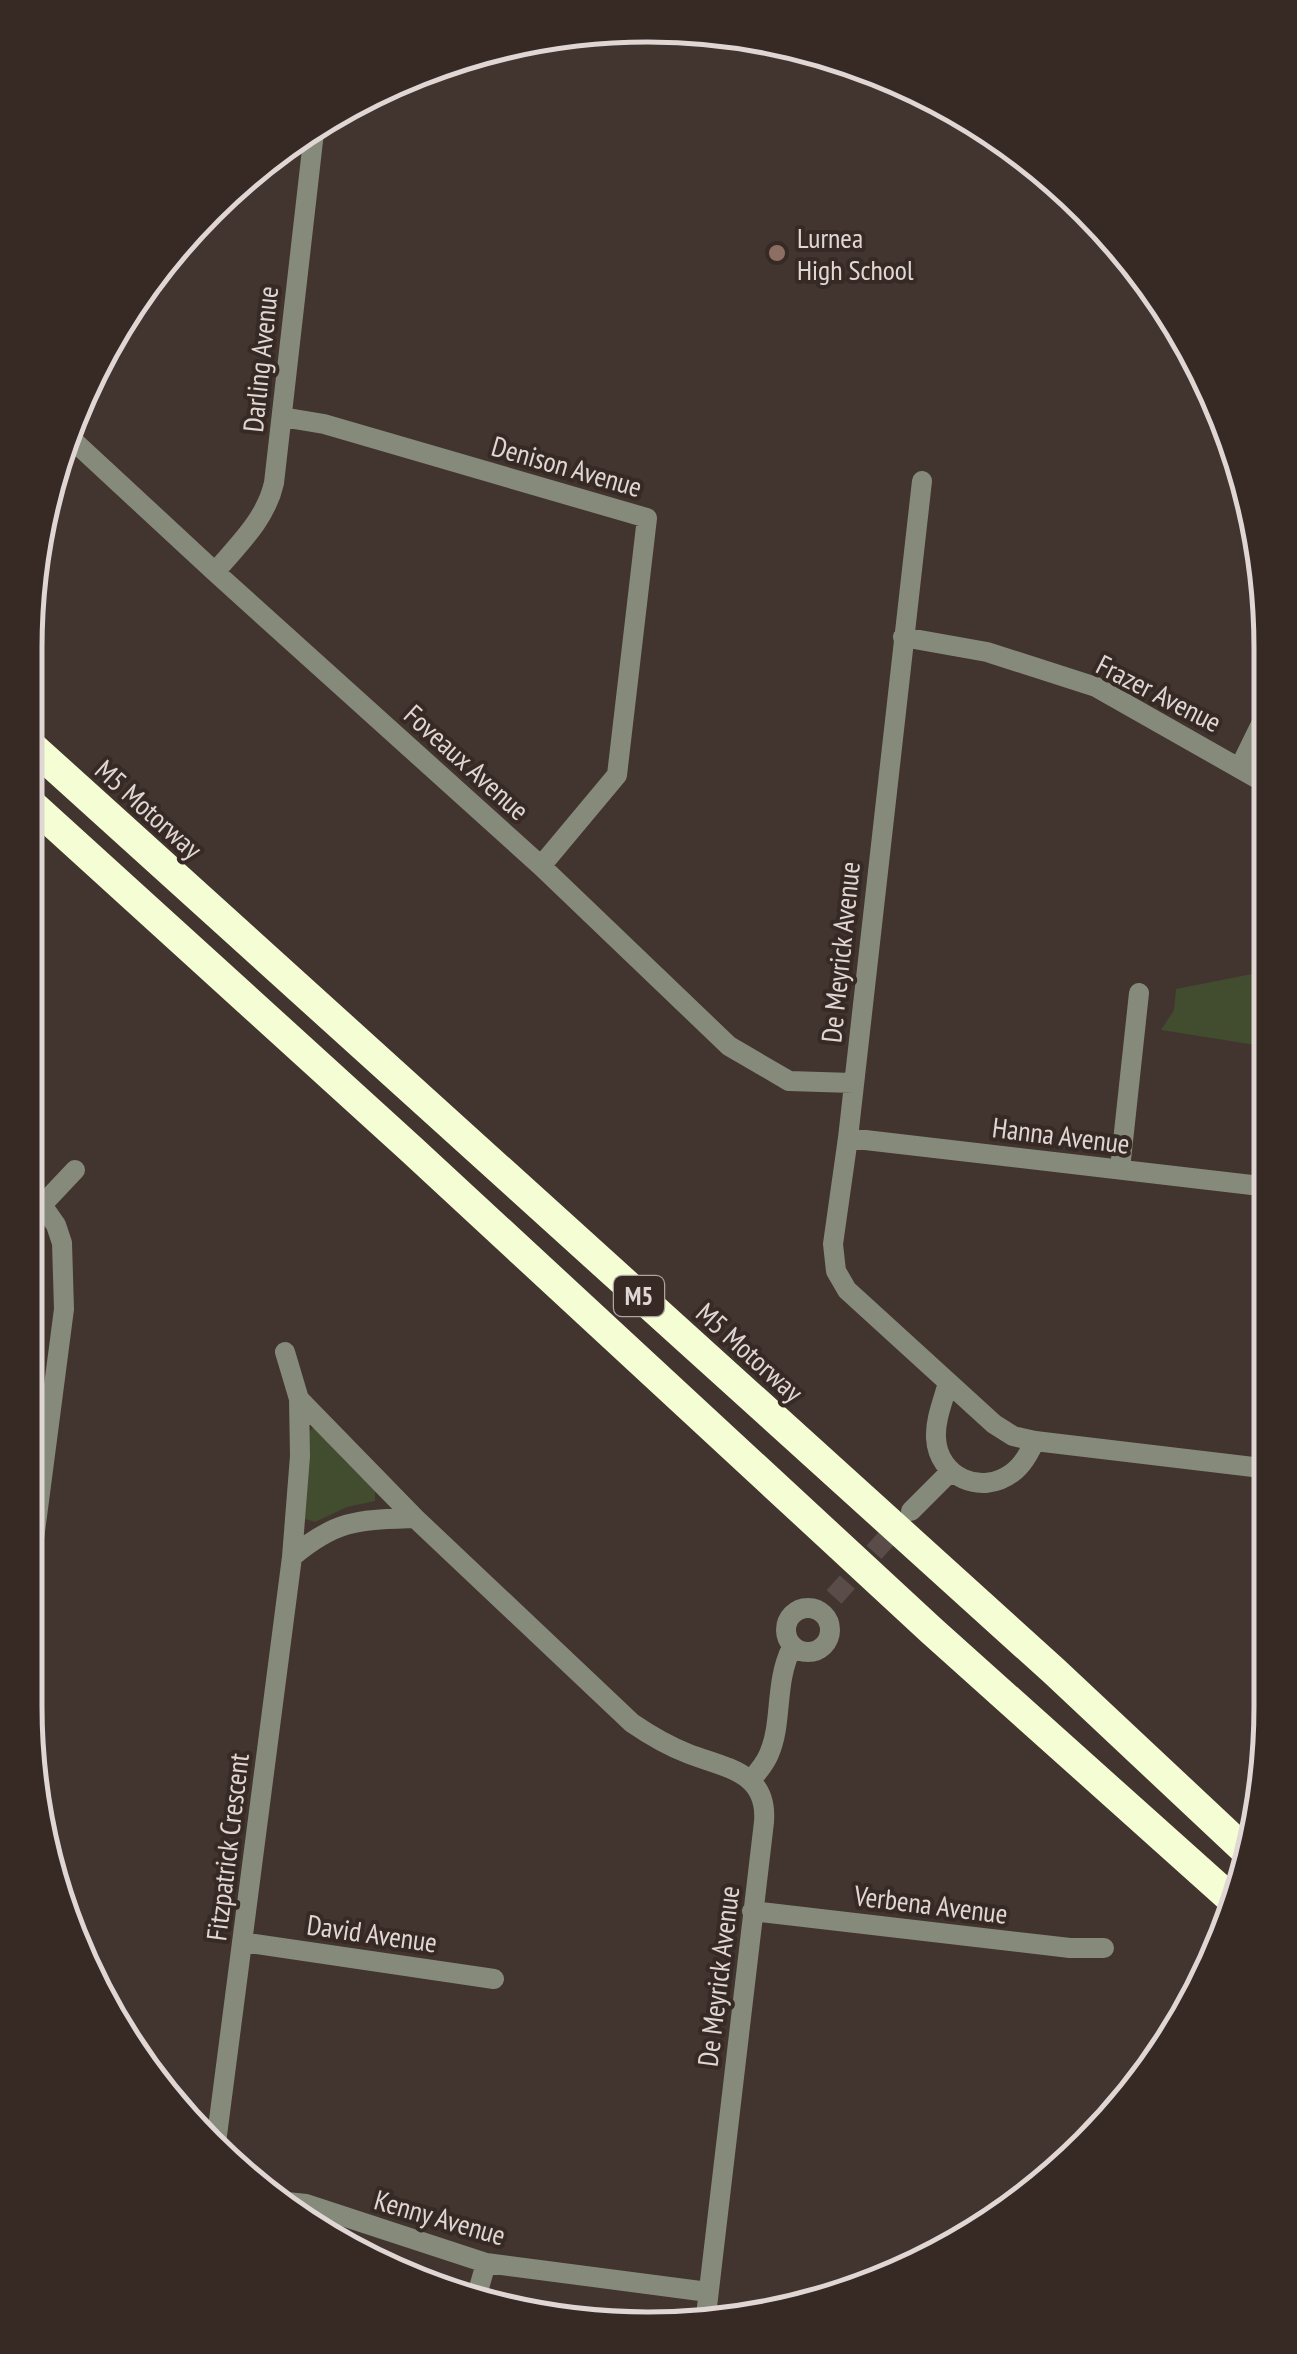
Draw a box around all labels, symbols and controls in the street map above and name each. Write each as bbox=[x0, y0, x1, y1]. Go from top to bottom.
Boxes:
place label: Lurnea High School bbox=[797, 219, 914, 288]
marker: Lurnea High School bbox=[766, 242, 788, 264]
street label: Darling Avenue bbox=[234, 284, 286, 434]
street label: Denison Avenue bbox=[488, 427, 646, 505]
street label: Frazer Avenue bbox=[1090, 646, 1228, 740]
street label: Foveaux Avenue bbox=[397, 696, 537, 828]
street label: M5 Motorway bbox=[88, 751, 211, 867]
street label: De Meyrick Avenue bbox=[812, 860, 868, 1044]
street label: Hanna Avenue bbox=[990, 1108, 1132, 1162]
road number: M5 bbox=[614, 1276, 664, 1316]
street label: M5 Motorway bbox=[689, 1294, 812, 1410]
street label: Fitzpatrick Crescent bbox=[197, 1751, 257, 1943]
street label: Verbena Avenue bbox=[851, 1876, 1010, 1932]
street label: De Meyrick Avenue bbox=[689, 1884, 747, 2068]
street label: David Avenue bbox=[305, 1906, 439, 1960]
street label: Kenny Avenue bbox=[370, 2181, 510, 2253]

